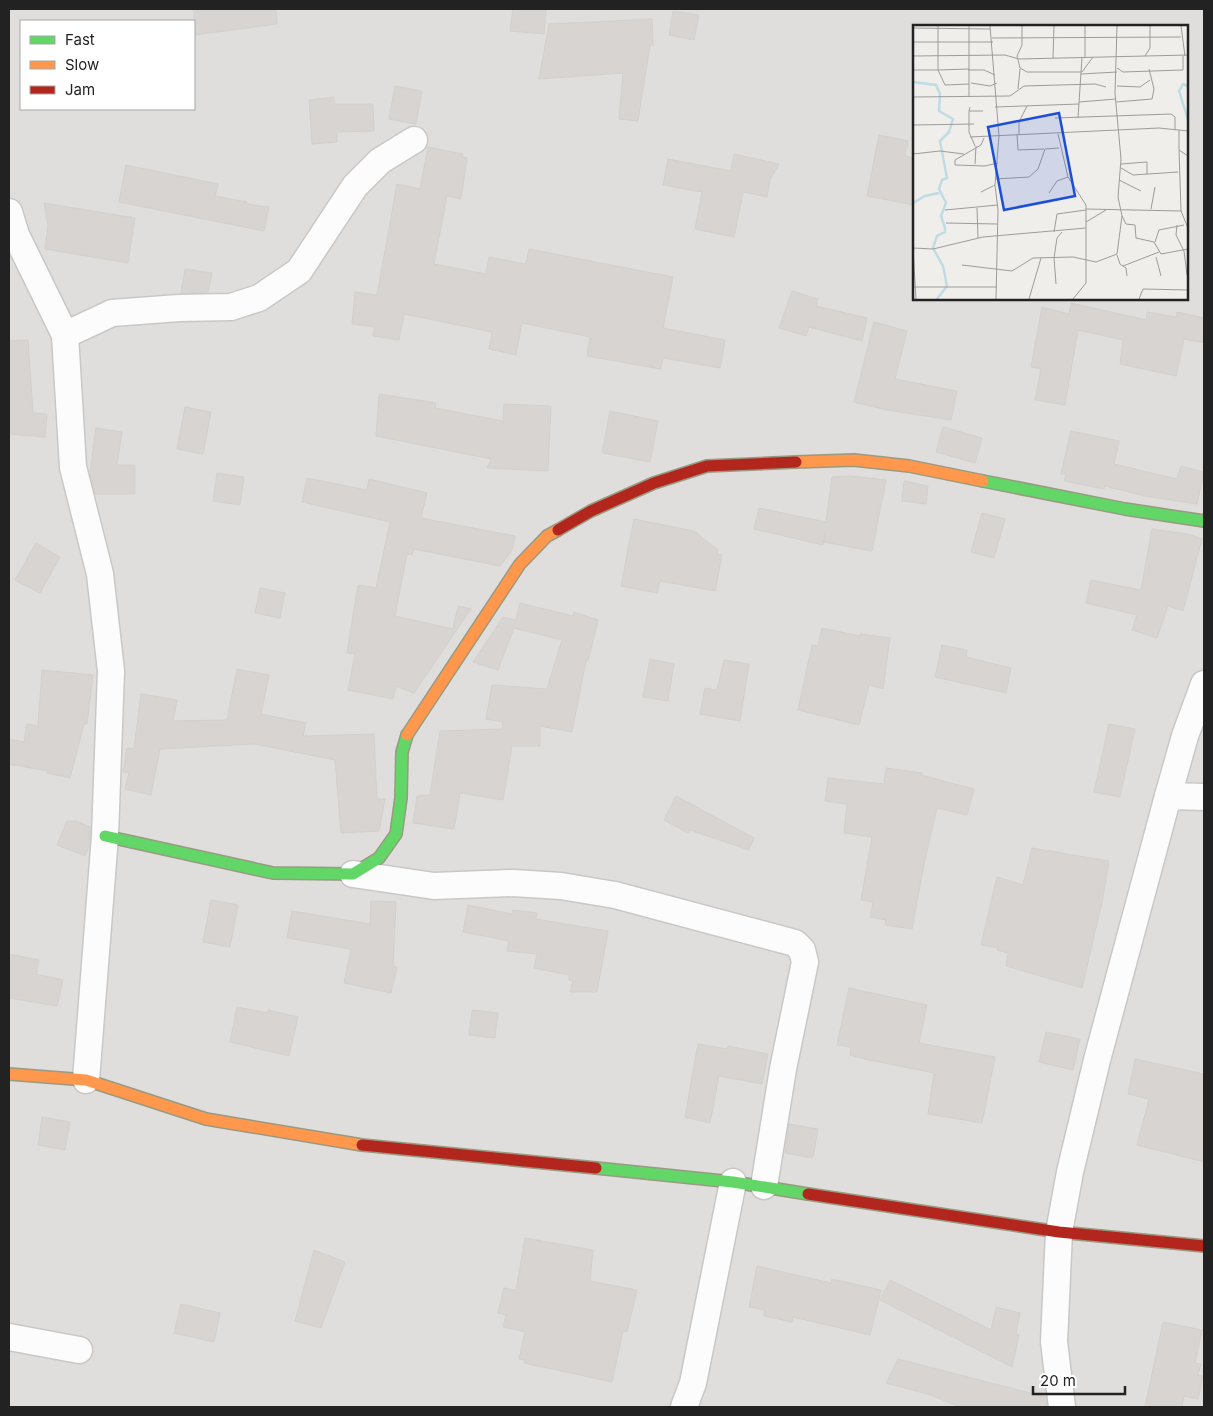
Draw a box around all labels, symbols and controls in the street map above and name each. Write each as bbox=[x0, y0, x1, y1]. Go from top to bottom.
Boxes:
legend bbox=[20, 20, 195, 110]
inset map bbox=[913, 25, 1188, 300]
text: Fast bbox=[65, 30, 95, 49]
text: Slow bbox=[65, 55, 99, 74]
text: Jam bbox=[65, 80, 95, 99]
scale bar bbox=[1033, 1364, 1126, 1396]
text: 20 m bbox=[1040, 1371, 1076, 1390]

